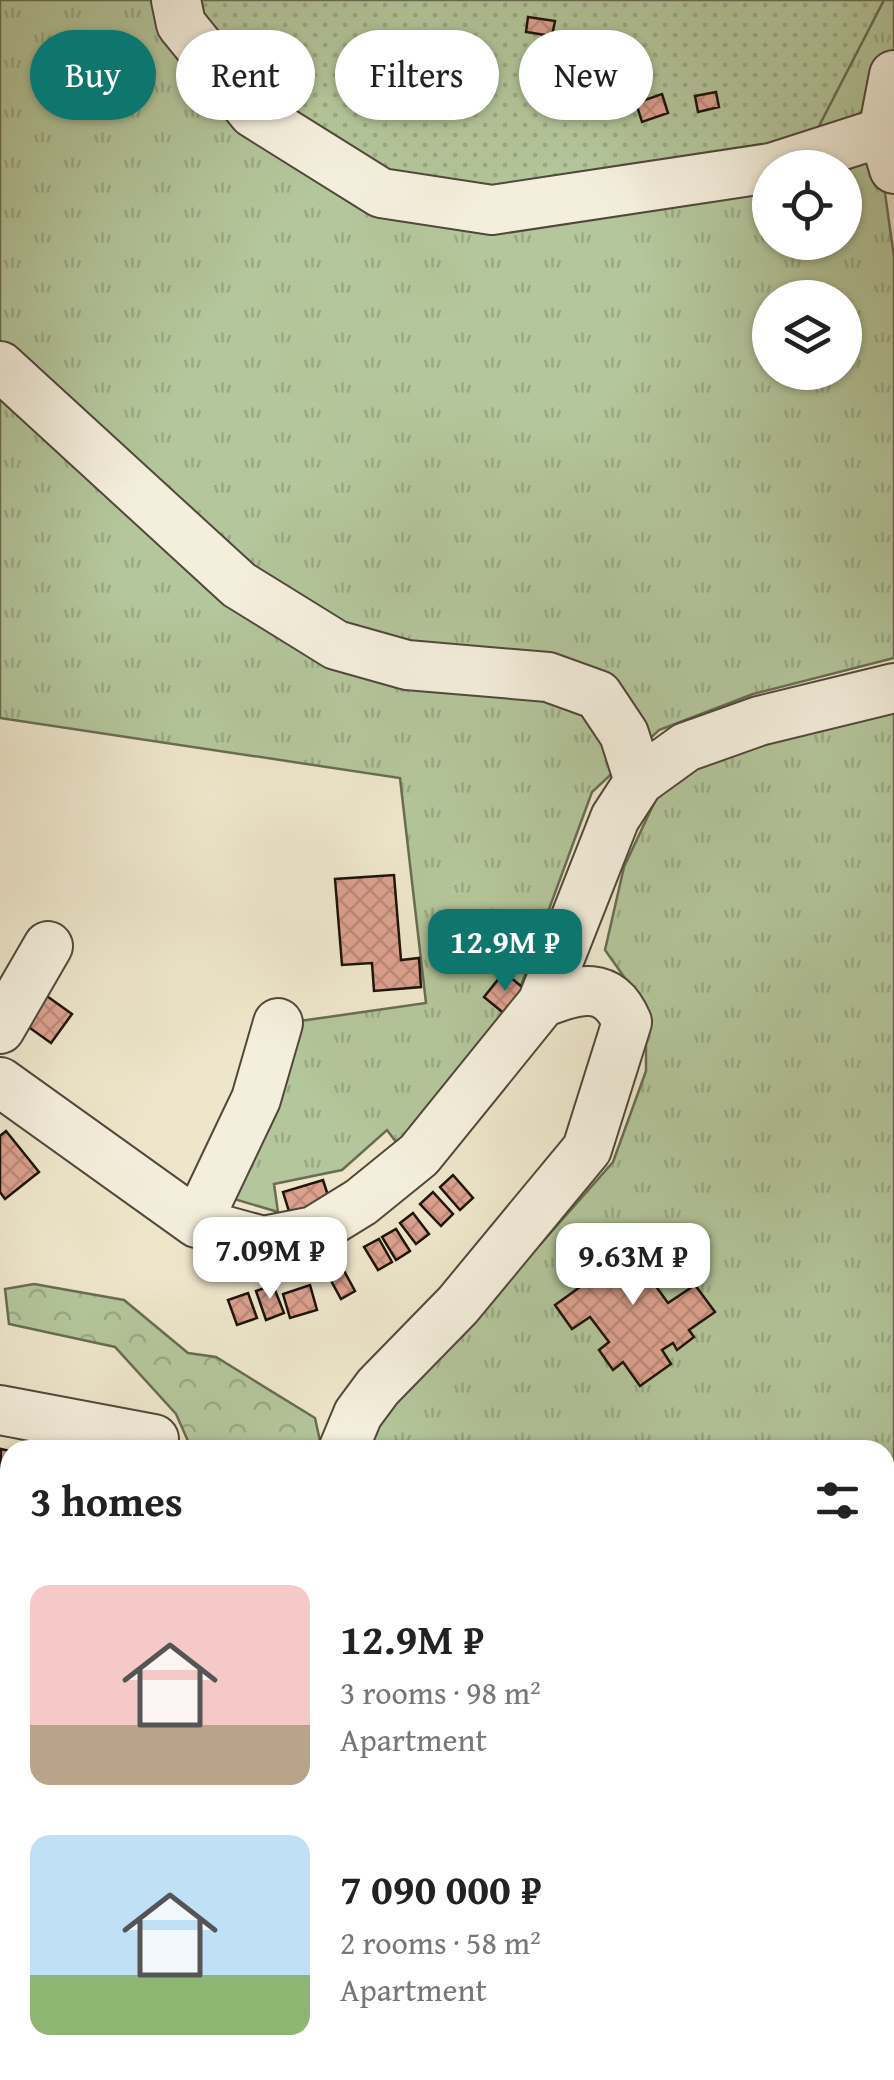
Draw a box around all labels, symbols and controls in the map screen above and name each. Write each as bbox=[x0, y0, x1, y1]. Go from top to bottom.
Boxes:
chip: Buy bbox=[30, 30, 156, 120]
chip: Rent bbox=[176, 30, 315, 120]
chip: Filters bbox=[335, 30, 499, 120]
chip: New bbox=[519, 30, 653, 120]
map controls bbox=[752, 150, 862, 390]
button: locate bbox=[752, 150, 862, 260]
button: layers bbox=[752, 280, 862, 390]
pin: 12.9M ₽ bbox=[413, 909, 597, 994]
text: 12.9M ₽ bbox=[450, 918, 560, 965]
pin: 7.09M ₽ bbox=[178, 1217, 362, 1302]
pin: 9.63M ₽ bbox=[541, 1223, 725, 1308]
text: 7.09M ₽ bbox=[215, 1226, 325, 1273]
text: 9.63M ₽ bbox=[578, 1232, 688, 1279]
text: 3 homes bbox=[30, 1470, 183, 1531]
icon: filters bbox=[810, 1473, 865, 1528]
text: 12.9M ₽ bbox=[340, 1608, 484, 1669]
icon: home bbox=[110, 1625, 230, 1745]
text: 3 rooms · 98 m² bbox=[340, 1669, 541, 1716]
text: Apartment bbox=[340, 1716, 487, 1763]
text: 7 090 000 ₽ bbox=[340, 1858, 542, 1919]
icon: home bbox=[110, 1875, 230, 1995]
text: 2 rooms · 58 m² bbox=[340, 1919, 541, 1966]
text: Apartment bbox=[340, 1966, 487, 2013]

